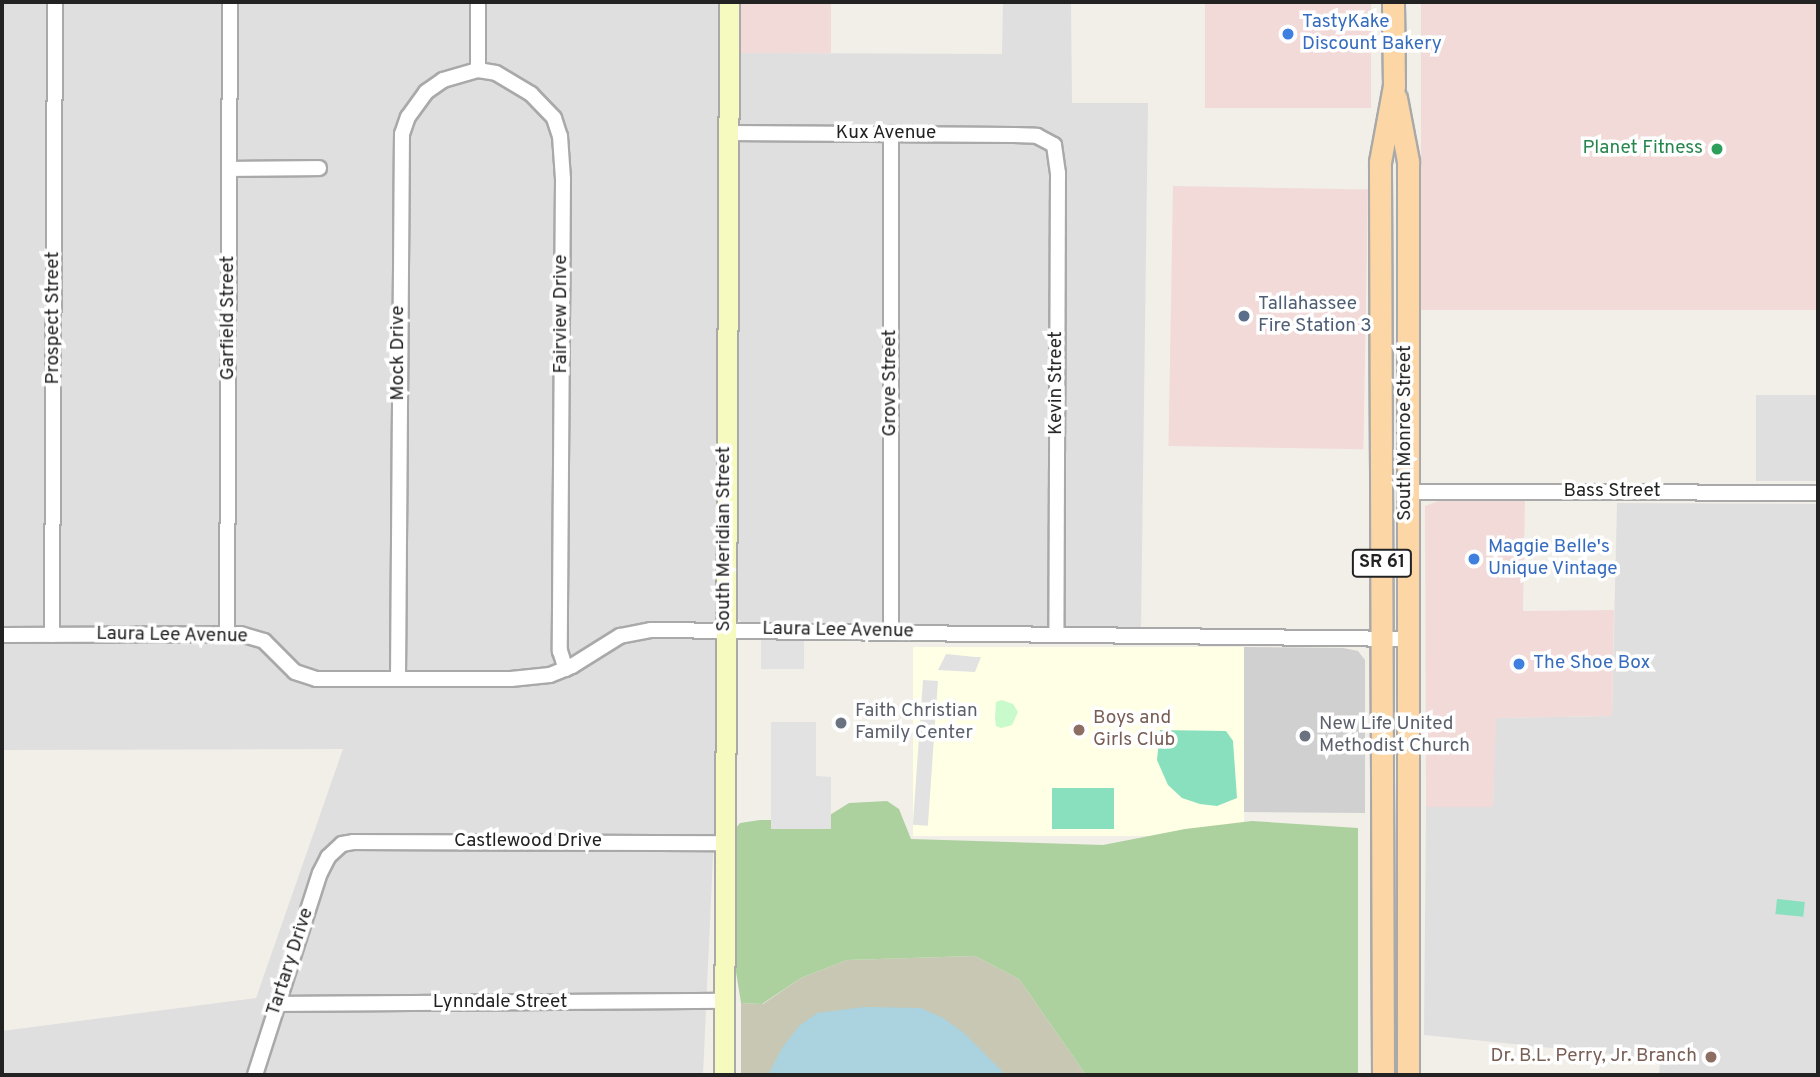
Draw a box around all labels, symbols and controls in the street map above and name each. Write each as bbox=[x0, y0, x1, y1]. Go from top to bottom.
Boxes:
place label: TastyKake Discount Bakery bbox=[1302, 12, 1442, 56]
marker: TastyKake Discount Bakery bbox=[1280, 26, 1296, 42]
street label: Kux Avenue bbox=[835, 123, 937, 145]
place label: Planet Fitness bbox=[1582, 138, 1703, 160]
marker: Planet Fitness bbox=[1709, 141, 1725, 157]
street label: Prospect Street bbox=[43, 251, 65, 385]
street label: Fairview Drive bbox=[551, 254, 573, 374]
street label: Garfield Street bbox=[218, 256, 240, 380]
place label: Tallahassee Fire Station 3 bbox=[1258, 294, 1372, 338]
street label: Mock Drive bbox=[388, 305, 410, 401]
marker: Tallahassee Fire Station 3 bbox=[1236, 308, 1252, 324]
street label: Grove Street bbox=[880, 329, 902, 437]
street label: Kevin Street bbox=[1046, 331, 1068, 435]
street label: South Monroe Street bbox=[1395, 345, 1417, 521]
street label: South Meridian Street bbox=[714, 446, 736, 632]
street label: Bass Street bbox=[1563, 481, 1661, 503]
place label: Maggie Belle's Unique Vintage bbox=[1488, 537, 1618, 581]
road number: SR 61 bbox=[1350, 548, 1414, 578]
marker: Maggie Belle's Unique Vintage bbox=[1466, 551, 1482, 567]
street label: Laura Lee Avenue bbox=[762, 618, 914, 644]
street label: Laura Lee Avenue bbox=[96, 623, 248, 649]
place label: The Shoe Box bbox=[1533, 653, 1650, 675]
marker: The Shoe Box bbox=[1511, 656, 1527, 672]
place label: Faith Christian Family Center bbox=[855, 701, 978, 745]
place label: Boys and Girls Club bbox=[1093, 708, 1175, 752]
place label: New Life United Methodist Church bbox=[1319, 714, 1470, 758]
marker: Faith Christian Family Center bbox=[833, 715, 849, 731]
marker: Boys and Girls Club bbox=[1071, 722, 1087, 738]
marker: New Life United Methodist Church bbox=[1297, 728, 1313, 744]
street label: Castlewood Drive bbox=[454, 831, 602, 853]
street label: Tartary Drive bbox=[263, 905, 319, 1019]
street label: Lynndale Street bbox=[433, 992, 567, 1014]
place label: Dr. B.L. Perry, Jr. Branch bbox=[1491, 1046, 1697, 1068]
marker: Dr. B.L. Perry, Jr. Branch bbox=[1703, 1049, 1719, 1065]

